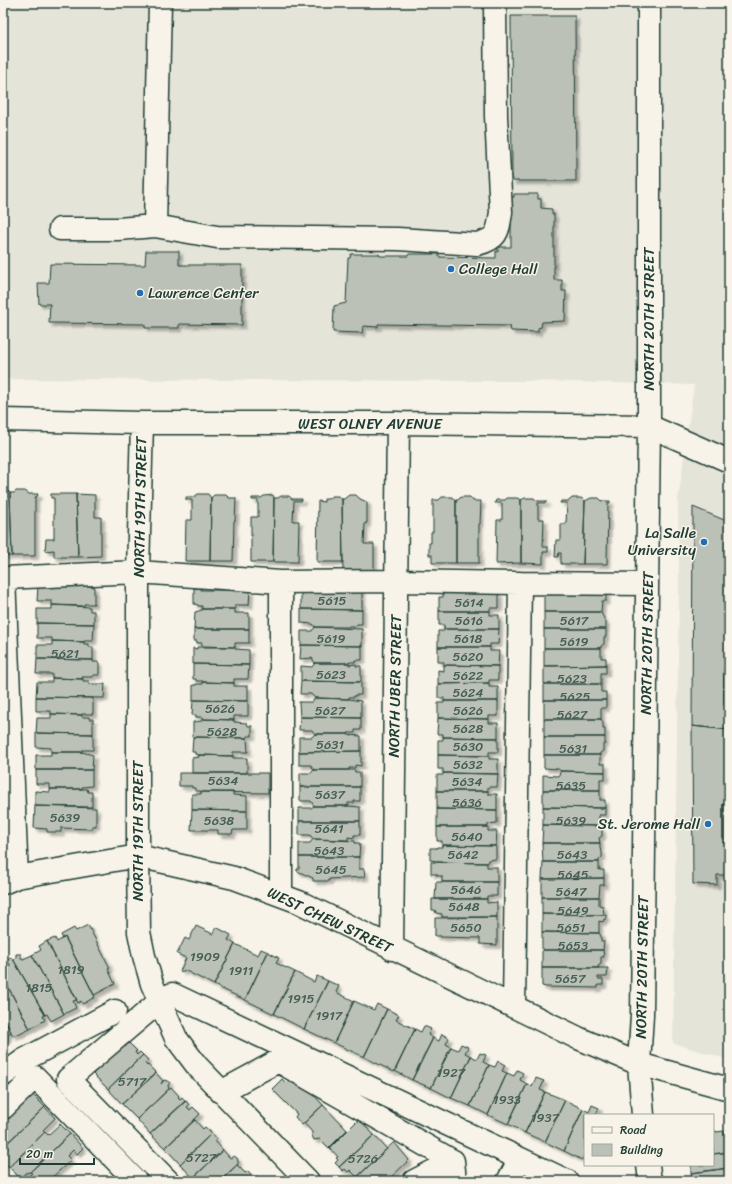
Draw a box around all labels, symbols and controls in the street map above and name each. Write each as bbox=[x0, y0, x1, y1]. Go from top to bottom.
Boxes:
street label: NORTH 20TH STREET bbox=[636, 246, 662, 391]
place label: College Hall bbox=[459, 256, 538, 282]
marker: College Hall bbox=[446, 264, 456, 274]
place label: Lawrence Center bbox=[148, 280, 259, 306]
marker: Lawrence Center bbox=[135, 288, 145, 298]
street label: WEST OLNEY AVENUE bbox=[298, 411, 444, 437]
street label: NORTH 19TH STREET bbox=[126, 435, 154, 578]
place label: La Salle University bbox=[628, 520, 696, 563]
marker: La Salle University bbox=[699, 537, 709, 547]
street label: NORTH 20TH STREET bbox=[633, 570, 661, 715]
house number: 5615 bbox=[318, 589, 346, 612]
house number: 5614 bbox=[454, 591, 484, 614]
house number: 5616 bbox=[455, 609, 483, 632]
house number: 5617 bbox=[560, 609, 590, 632]
street label: NORTH UBER STREET bbox=[381, 613, 409, 758]
house number: 5619 bbox=[317, 627, 345, 650]
house number: 5618 bbox=[454, 627, 483, 650]
house number: 5619 bbox=[560, 630, 588, 653]
house number: 5621 bbox=[51, 642, 80, 665]
house number: 5620 bbox=[452, 645, 484, 668]
house number: 5623 bbox=[316, 663, 346, 686]
house number: 5622 bbox=[453, 664, 484, 687]
house number: 5623 bbox=[557, 667, 587, 690]
house number: 5624 bbox=[453, 681, 483, 704]
house number: 5625 bbox=[560, 685, 590, 708]
house number: 5626 bbox=[205, 697, 235, 720]
house number: 5627 bbox=[315, 699, 347, 722]
house number: 5626 bbox=[453, 699, 483, 722]
house number: 5627 bbox=[557, 703, 589, 726]
house number: 5628 bbox=[453, 717, 483, 740]
house number: 5628 bbox=[207, 720, 237, 743]
house number: 5631 bbox=[316, 733, 344, 756]
house number: 5630 bbox=[453, 735, 483, 758]
house number: 5631 bbox=[559, 737, 587, 760]
house number: 5632 bbox=[453, 753, 483, 776]
street label: NORTH 19TH STREET bbox=[125, 759, 151, 901]
house number: 5634 bbox=[208, 769, 238, 792]
house number: 5634 bbox=[452, 770, 482, 793]
house number: 5635 bbox=[556, 774, 586, 797]
house number: 5637 bbox=[315, 783, 347, 806]
house number: 5636 bbox=[452, 791, 482, 814]
house number: 5639 bbox=[50, 806, 80, 829]
house number: 5638 bbox=[204, 809, 234, 832]
house number: 5639 bbox=[556, 809, 586, 832]
place label: St. Jerome Hall bbox=[598, 811, 701, 837]
house number: 5641 bbox=[314, 817, 344, 840]
marker: St. Jerome Hall bbox=[703, 819, 713, 829]
house number: 5640 bbox=[451, 825, 483, 848]
house number: 5643 bbox=[314, 839, 344, 862]
house number: 5642 bbox=[448, 843, 479, 866]
house number: 5643 bbox=[557, 843, 587, 866]
house number: 5645 bbox=[315, 858, 347, 881]
house number: 5645 bbox=[557, 863, 589, 886]
house number: 5646 bbox=[451, 878, 481, 901]
street label: WEST CHEW STREET bbox=[263, 879, 399, 961]
house number: 5647 bbox=[556, 880, 588, 903]
street label: NORTH 20TH STREET bbox=[628, 894, 656, 1039]
house number: 5648 bbox=[448, 895, 480, 918]
house number: 5649 bbox=[557, 899, 589, 922]
house number: 5650 bbox=[450, 916, 482, 939]
house number: 5651 bbox=[557, 916, 586, 939]
house number: 5653 bbox=[558, 934, 588, 957]
house number: 1909 bbox=[190, 945, 220, 968]
house number: 1819 bbox=[58, 958, 85, 981]
house number: 1911 bbox=[229, 959, 254, 982]
house number: 5657 bbox=[555, 967, 587, 990]
house number: 1815 bbox=[26, 976, 53, 999]
house number: 1915 bbox=[287, 987, 315, 1010]
house number: 1917 bbox=[316, 1004, 344, 1027]
house number: 1927 bbox=[437, 1061, 467, 1084]
house number: 5717 bbox=[118, 1070, 148, 1093]
house number: 1933 bbox=[493, 1088, 521, 1111]
house number: 1937 bbox=[531, 1106, 561, 1129]
legend bbox=[584, 1114, 714, 1166]
text: Road bbox=[620, 1119, 647, 1141]
text: Building bbox=[620, 1139, 663, 1161]
scale bar bbox=[20, 1140, 94, 1166]
text: 20 m bbox=[26, 1143, 53, 1165]
house number: 5727 bbox=[186, 1146, 218, 1169]
house number: 5726 bbox=[348, 1147, 378, 1170]

